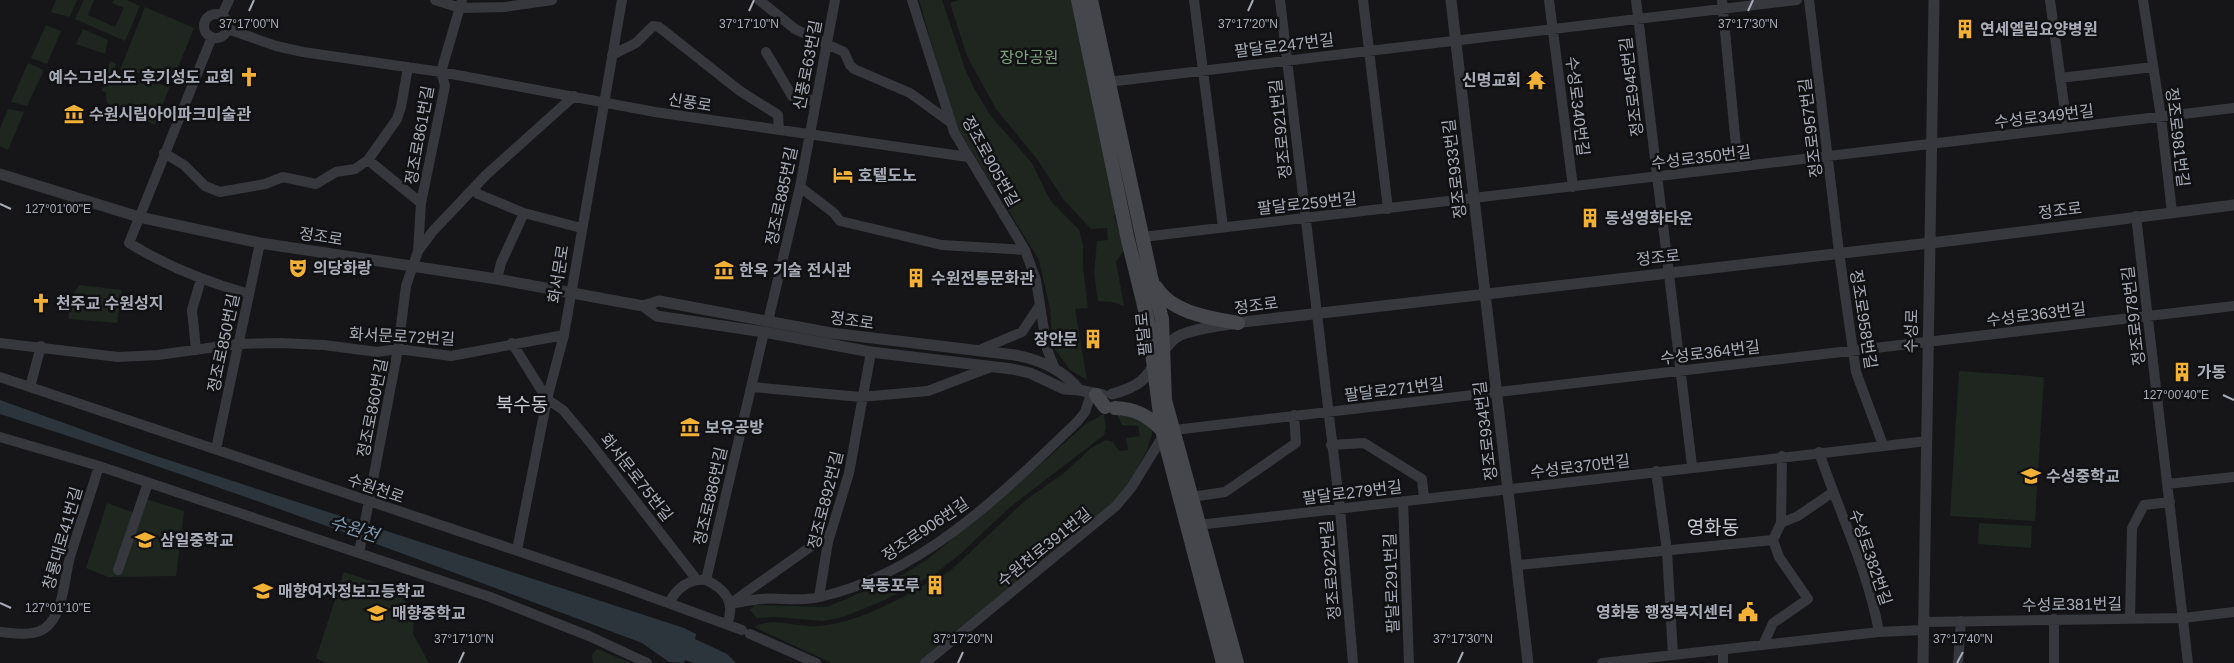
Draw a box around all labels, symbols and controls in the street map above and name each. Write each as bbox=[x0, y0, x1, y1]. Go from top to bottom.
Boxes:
text: 37°17'00"N bbox=[219, 17, 279, 31]
text: 37°17'10"N bbox=[719, 17, 779, 31]
text: 37°17'20"N bbox=[1218, 17, 1278, 31]
text: 37°17'30"N bbox=[1718, 17, 1778, 31]
building icon: 연세엘림요양병원 bbox=[1954, 18, 1976, 40]
street label: 신풍로63번길 bbox=[790, 19, 825, 112]
place label: 연세엘림요양병원 bbox=[1980, 21, 2098, 38]
street label: 팔달로247번길 bbox=[1233, 31, 1335, 60]
street label: 정조로945번길 bbox=[1617, 36, 1646, 138]
park label: 장안공원 bbox=[1000, 49, 1058, 66]
street label: 수성로340번길 bbox=[1563, 55, 1592, 157]
church icon: 예수그리스도 후기성도 교회 bbox=[238, 66, 260, 88]
place label: 예수그리스도 후기성도 교회 bbox=[48, 69, 234, 86]
temple icon: 신명교회 bbox=[1525, 69, 1547, 91]
place label: 신명교회 bbox=[1462, 72, 1521, 89]
street label: 정조로957번길 bbox=[1796, 77, 1825, 179]
street label: 정조로921번길 bbox=[1267, 78, 1294, 180]
street label: 정조로861번길 bbox=[402, 84, 437, 186]
street label: 정조로981번길 bbox=[2163, 86, 2192, 188]
street label: 신풍로 bbox=[667, 91, 713, 114]
street label: 수성로349번길 bbox=[1993, 102, 2095, 131]
museum icon: 수원시립아이파크미술관 bbox=[63, 103, 85, 125]
place label: 수원시립아이파크미술관 bbox=[89, 106, 251, 123]
street label: 정조로905번길 bbox=[959, 113, 1022, 209]
street label: 정조로933번길 bbox=[1440, 118, 1469, 220]
street label: 수성로350번길 bbox=[1650, 143, 1752, 172]
street label: 정조로885번길 bbox=[763, 145, 800, 247]
hotel icon: 호텔도노 bbox=[832, 164, 854, 186]
place label: 호텔도노 bbox=[858, 167, 917, 184]
street label: 팔달로259번길 bbox=[1256, 190, 1358, 217]
street label: 정조로 bbox=[2037, 199, 2083, 222]
text: 127°01'00"E bbox=[25, 202, 91, 216]
building icon: 동성영화타운 bbox=[1579, 207, 1601, 229]
place label: 동성영화타운 bbox=[1605, 210, 1693, 227]
street label: 정조로 bbox=[298, 225, 344, 248]
street label: 화서문로 bbox=[545, 243, 572, 304]
street label: 정조로 bbox=[1635, 247, 1681, 268]
theatre icon: 의당화랑 bbox=[287, 257, 309, 279]
museum icon: 한옥 기술 전시관 bbox=[713, 259, 735, 281]
place label: 의당화랑 bbox=[313, 260, 372, 277]
place label: 한옥 기술 전시관 bbox=[739, 261, 851, 279]
street label: 정조로978번길 bbox=[2119, 265, 2148, 367]
building icon: 수원전통문화관 bbox=[905, 267, 927, 289]
street label: 정조로958번길 bbox=[1847, 268, 1880, 370]
place label: 수원전통문화관 bbox=[931, 270, 1034, 287]
church icon: 천주교 수원성지 bbox=[30, 292, 52, 314]
street label: 정조로850번길 bbox=[205, 292, 242, 394]
place label: 천주교 수원성지 bbox=[56, 294, 164, 312]
street label: 정조로 bbox=[1233, 294, 1279, 317]
street label: 수성로363번길 bbox=[1985, 300, 2087, 329]
street label: 정조로 bbox=[829, 309, 875, 332]
street label: 수성로 bbox=[1903, 309, 1920, 353]
street label: 팔달로 bbox=[1133, 311, 1154, 357]
street label: 화서문로72번길 bbox=[349, 325, 455, 348]
building icon: 장안문 bbox=[1082, 328, 1104, 350]
place label: 장안문 bbox=[1034, 331, 1078, 348]
street label: 수성로364번길 bbox=[1659, 338, 1761, 367]
street label: 정조로860번길 bbox=[355, 357, 390, 459]
building icon: 가동 bbox=[2171, 361, 2193, 383]
place label: 가동 bbox=[2197, 364, 2226, 381]
street label: 팔달로271번길 bbox=[1343, 375, 1445, 404]
street label: 정조로934번길 bbox=[1471, 380, 1500, 482]
text: 127°00'40"E bbox=[2143, 388, 2209, 402]
district label: 북수동 bbox=[496, 394, 548, 415]
museum icon: 보유공방 bbox=[679, 416, 701, 438]
place label: 보유공방 bbox=[705, 419, 764, 436]
street label: 화서문로75번길 bbox=[597, 430, 676, 524]
street label: 정조로886번길 bbox=[691, 445, 730, 547]
street label: 정조로892번길 bbox=[805, 449, 846, 551]
street label: 수성로370번길 bbox=[1529, 452, 1631, 481]
school or university icon: 수성중학교 bbox=[2020, 465, 2042, 487]
place label: 수성중학교 bbox=[2046, 467, 2120, 485]
street label: 수원천로 bbox=[345, 471, 407, 506]
street label: 팔달로279번길 bbox=[1301, 478, 1403, 507]
street label: 창룡대로41번길 bbox=[40, 485, 85, 591]
street label: 정조로906번길 bbox=[879, 494, 972, 565]
street label: 수원천로391번길 bbox=[994, 505, 1094, 590]
street label: 수성로382번길 bbox=[1846, 507, 1895, 607]
water label: 수원천 bbox=[327, 512, 383, 547]
district label: 영화동 bbox=[1687, 517, 1739, 538]
street label: 정조로922번길 bbox=[1318, 519, 1343, 621]
school or university icon: 삼일중학교 bbox=[134, 529, 156, 551]
place label: 삼일중학교 bbox=[160, 531, 234, 549]
street label: 팔달로291번길 bbox=[1381, 533, 1402, 633]
building icon: 북동포루 bbox=[924, 574, 946, 596]
place label: 북동포루 bbox=[861, 577, 920, 594]
school or university icon: 매향여자정보고등학교 bbox=[252, 580, 274, 602]
place label: 매향여자정보고등학교 bbox=[278, 582, 425, 600]
street label: 수성로381번길 bbox=[2022, 595, 2122, 614]
text: 127°01'10"E bbox=[25, 601, 91, 615]
public building icon: 영화동 행정복지센터 bbox=[1737, 601, 1759, 623]
school or university icon: 매향중학교 bbox=[366, 602, 388, 624]
place label: 매향중학교 bbox=[392, 604, 466, 622]
place label: 영화동 행정복지센터 bbox=[1596, 604, 1733, 621]
text: 37°17'10"N bbox=[434, 632, 494, 646]
text: 37°17'20"N bbox=[933, 632, 993, 646]
text: 37°17'30"N bbox=[1433, 632, 1493, 646]
text: 37°17'40"N bbox=[1933, 632, 1993, 646]

